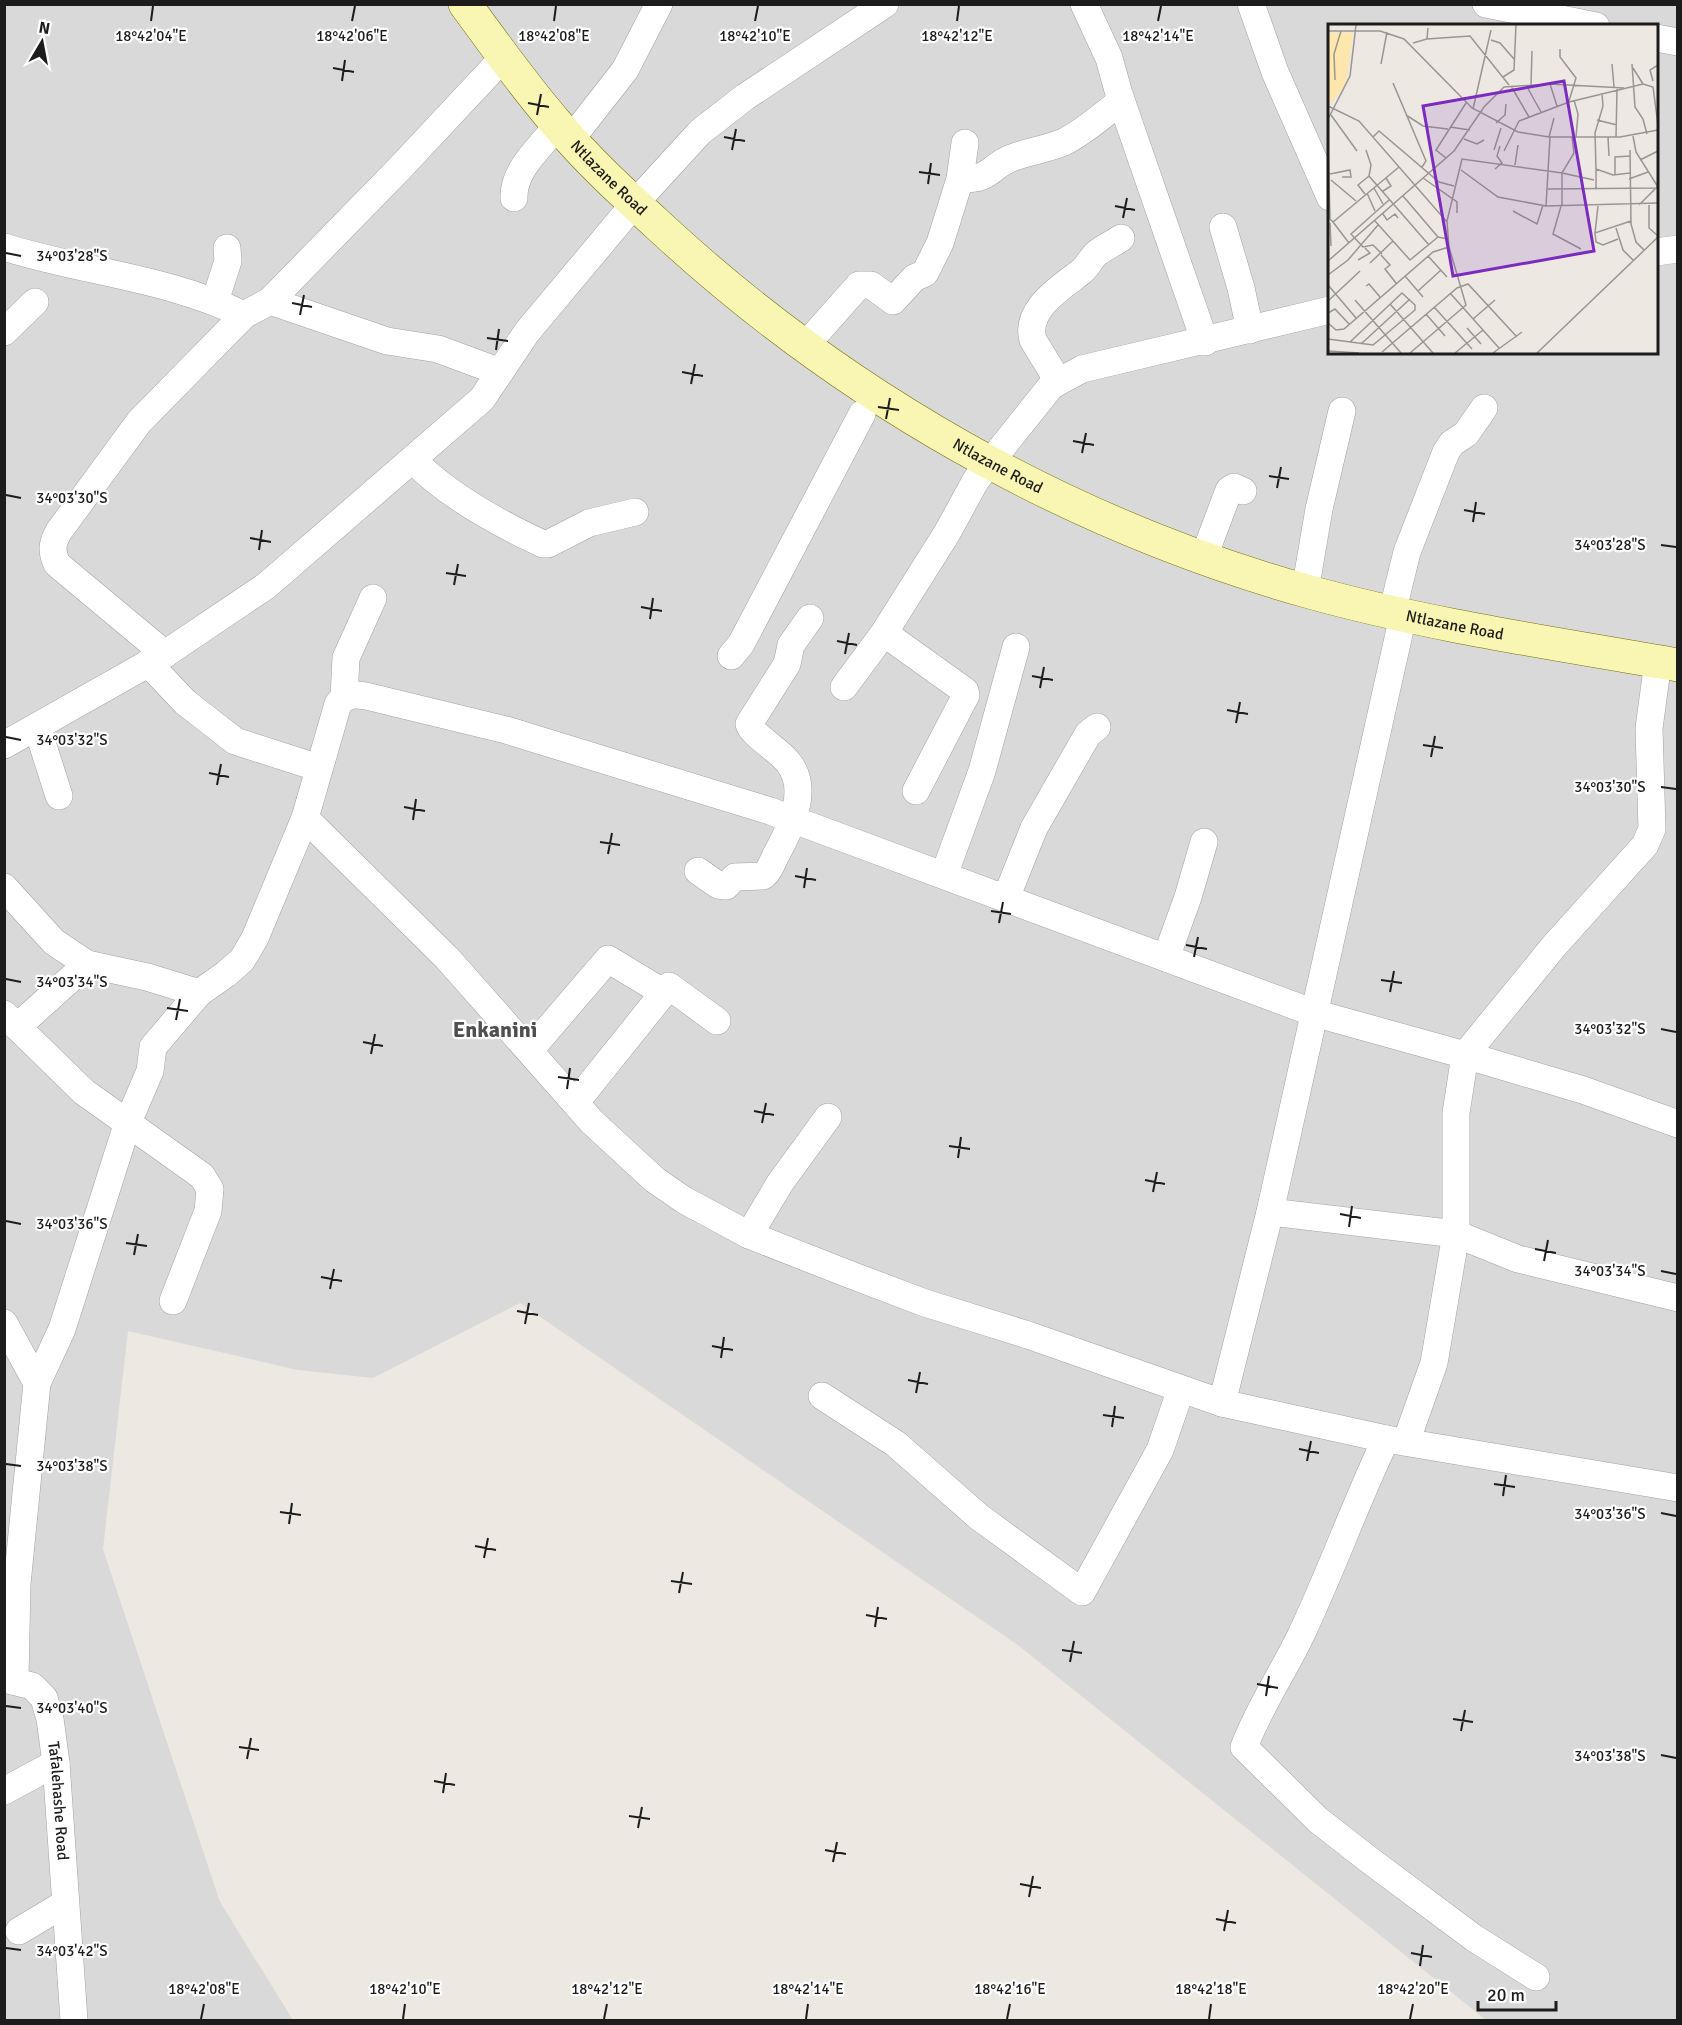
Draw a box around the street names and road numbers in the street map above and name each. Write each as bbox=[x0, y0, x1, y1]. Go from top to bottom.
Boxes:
street label: Ntlazane Road bbox=[566, 136, 651, 220]
street label: Ntlazane Road bbox=[949, 434, 1046, 498]
street label: Ntlazane Road bbox=[1404, 606, 1505, 645]
street label: Tafalehashe Road bbox=[43, 1740, 73, 1861]

